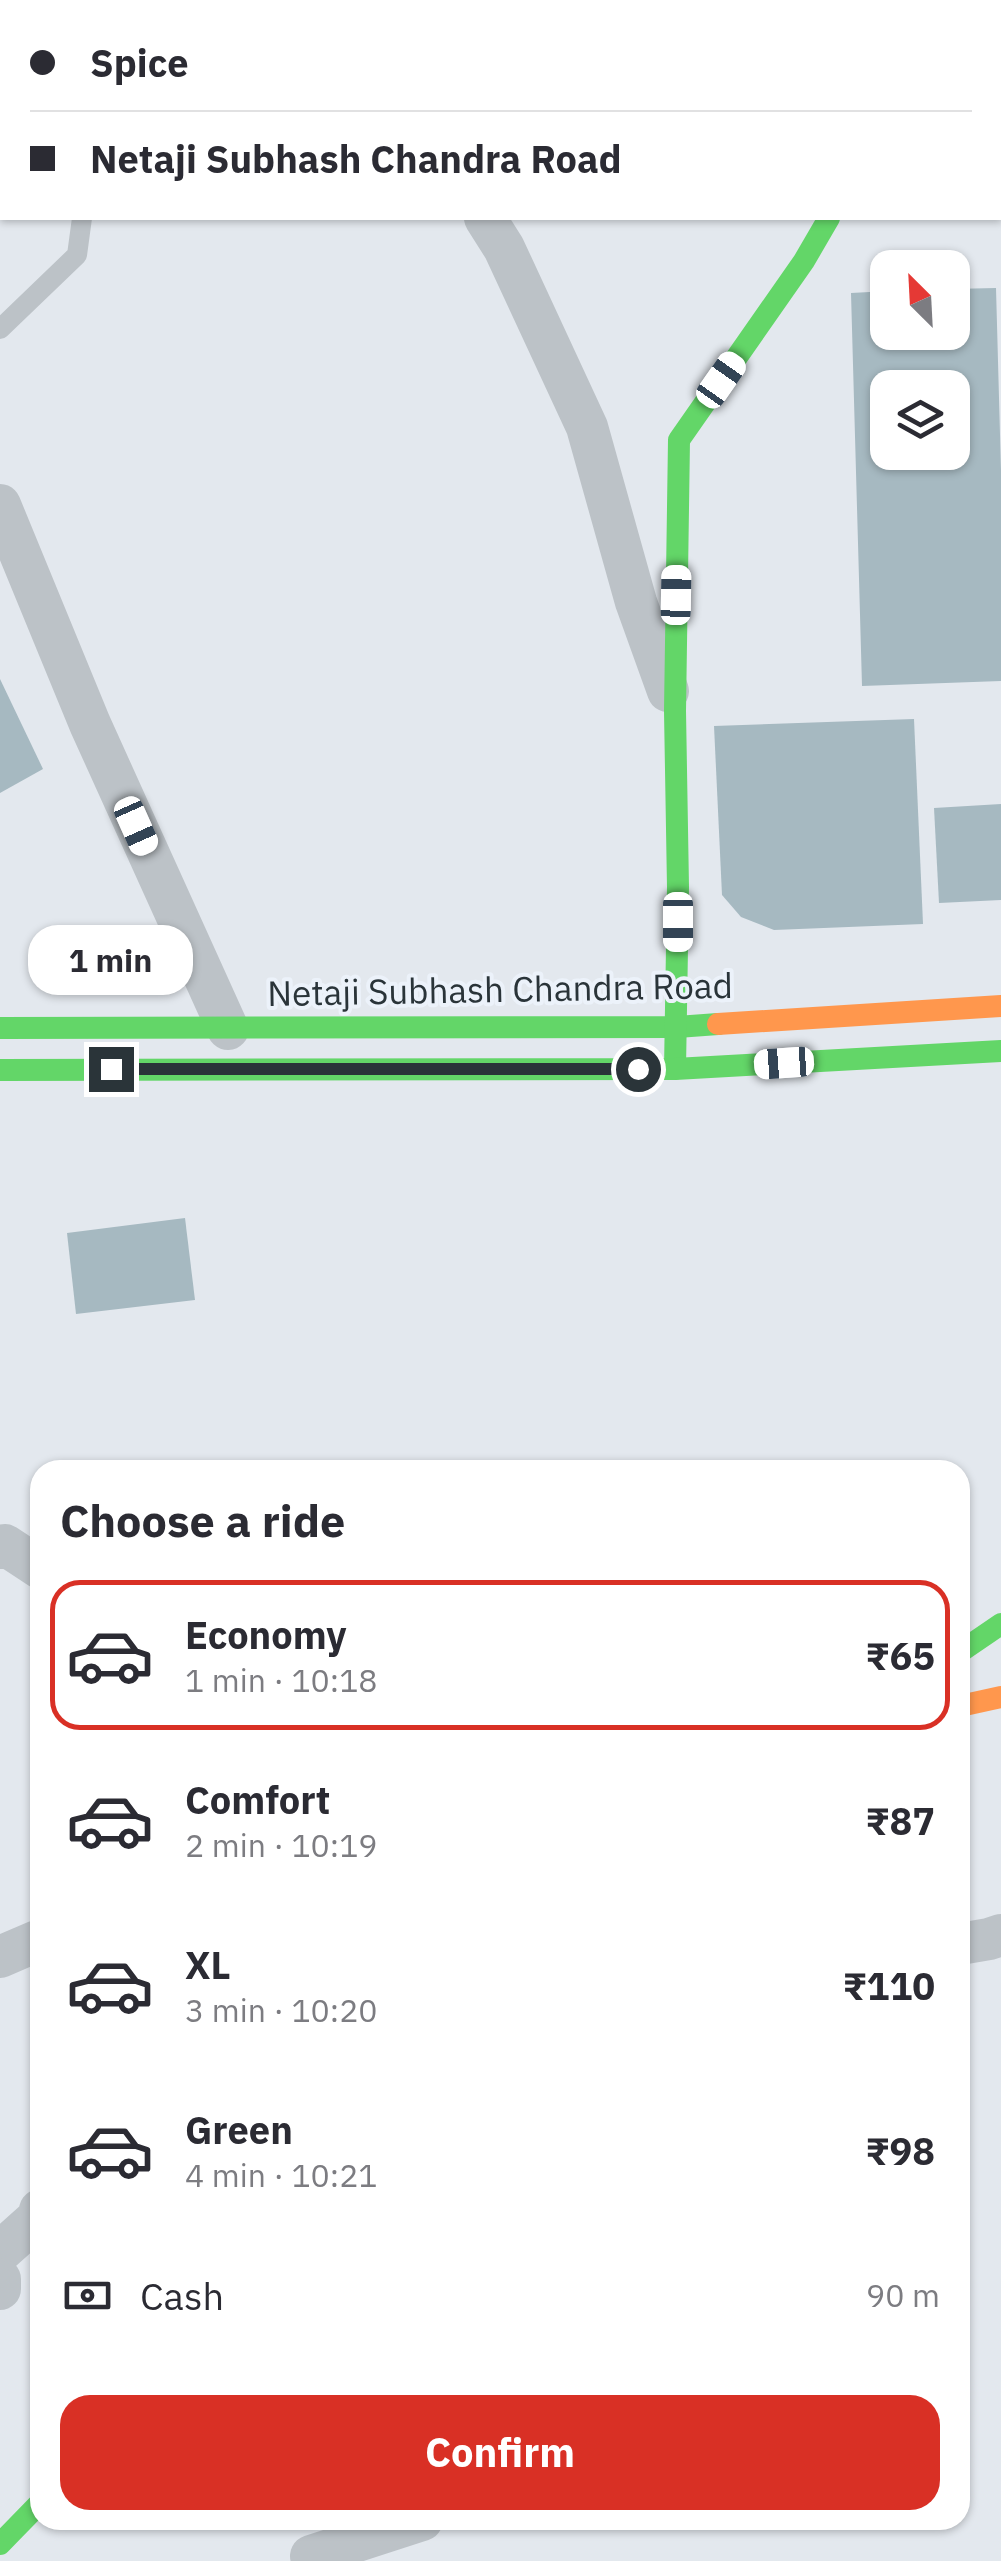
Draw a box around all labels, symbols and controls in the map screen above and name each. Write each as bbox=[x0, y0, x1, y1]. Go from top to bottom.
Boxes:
text: Spice bbox=[90, 38, 189, 87]
text: Netaji Subhash Chandra Road bbox=[90, 134, 622, 183]
north arrow bbox=[870, 250, 970, 350]
map controls bbox=[870, 250, 970, 470]
car bbox=[692, 347, 750, 413]
button: layers bbox=[870, 370, 970, 470]
car bbox=[660, 565, 692, 625]
car bbox=[110, 792, 162, 860]
car bbox=[663, 892, 693, 952]
callout: 1 min bbox=[28, 924, 194, 994]
text: 1 min bbox=[69, 939, 152, 981]
street label: Netaji Subhash Chandra Road bbox=[267, 962, 733, 1016]
car bbox=[753, 1046, 815, 1080]
route end bbox=[89, 1047, 134, 1092]
route start bbox=[616, 1047, 661, 1092]
text: Choose a ride bbox=[60, 1491, 345, 1549]
icon: car bbox=[65, 1610, 155, 1700]
text: Economy bbox=[185, 1610, 347, 1659]
text: ₹65 bbox=[865, 1631, 935, 1680]
text: 1 min · 10:18 bbox=[185, 1659, 378, 1701]
icon: car bbox=[65, 1775, 155, 1865]
text: Comfort bbox=[185, 1775, 330, 1824]
text: ₹87 bbox=[865, 1796, 935, 1845]
text: 2 min · 10:19 bbox=[185, 1824, 378, 1866]
icon: car bbox=[65, 1940, 155, 2030]
text: XL bbox=[185, 1940, 231, 1989]
text: ₹110 bbox=[843, 1961, 935, 2010]
text: 3 min · 10:20 bbox=[185, 1989, 378, 2031]
icon: car bbox=[65, 2105, 155, 2195]
text: Green bbox=[185, 2105, 293, 2154]
text: ₹98 bbox=[865, 2126, 935, 2175]
text: 4 min · 10:21 bbox=[185, 2154, 378, 2196]
icon: cash bbox=[60, 2268, 115, 2323]
text: Cash bbox=[140, 2271, 224, 2320]
text: 90 m bbox=[866, 2274, 940, 2316]
button: Confirm bbox=[60, 2395, 940, 2510]

